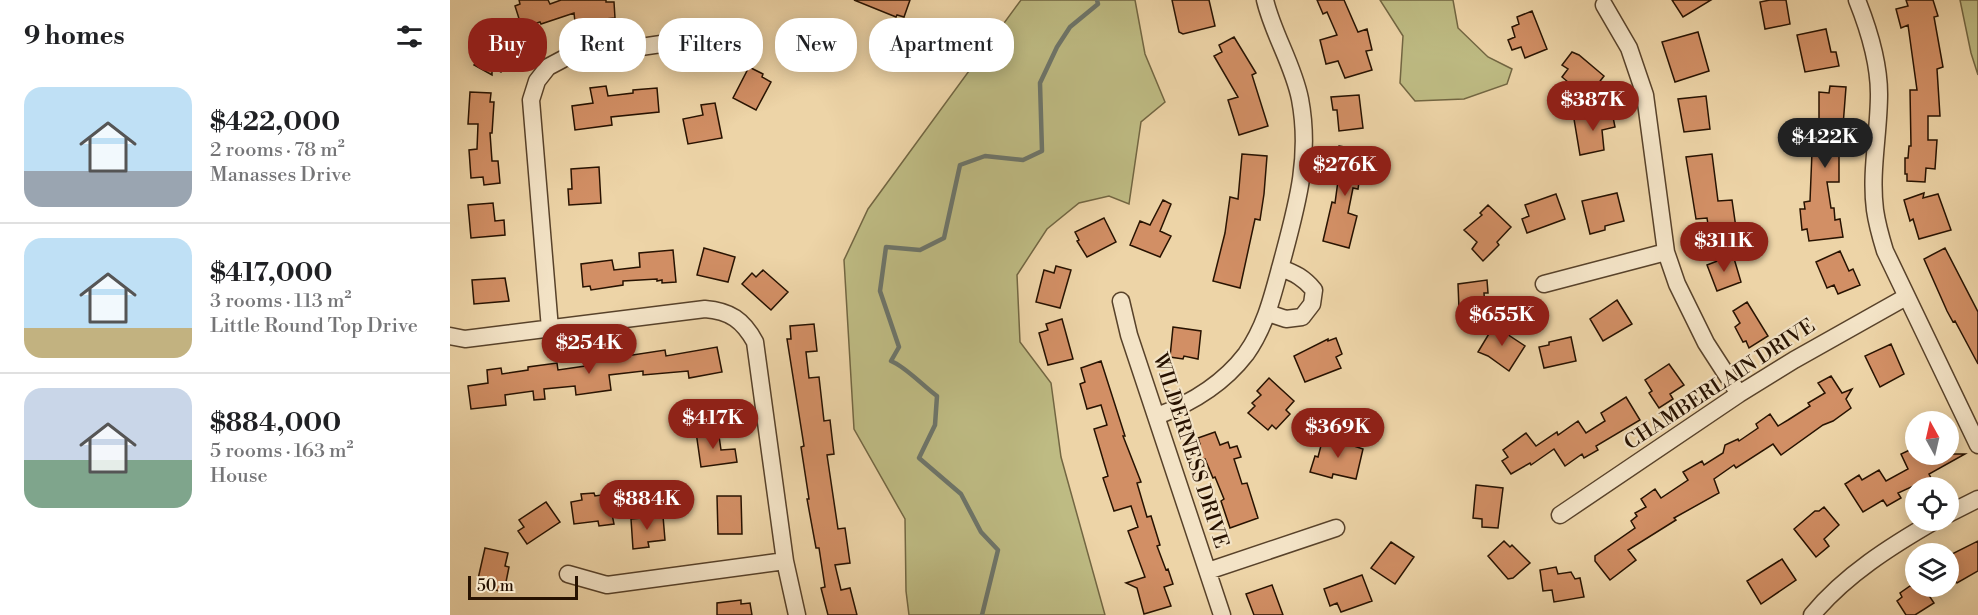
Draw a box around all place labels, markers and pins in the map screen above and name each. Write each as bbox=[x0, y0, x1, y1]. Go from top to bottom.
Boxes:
pin: $387K bbox=[1551, 81, 1635, 132]
pin: $422K bbox=[1783, 118, 1867, 169]
pin: $276K bbox=[1303, 146, 1387, 197]
pin: $311K bbox=[1682, 222, 1766, 273]
pin: $655K bbox=[1460, 296, 1544, 347]
pin: $254K bbox=[547, 324, 631, 375]
pin: $417K bbox=[671, 399, 755, 450]
pin: $369K bbox=[1296, 408, 1380, 459]
pin: $884K bbox=[605, 480, 689, 531]

